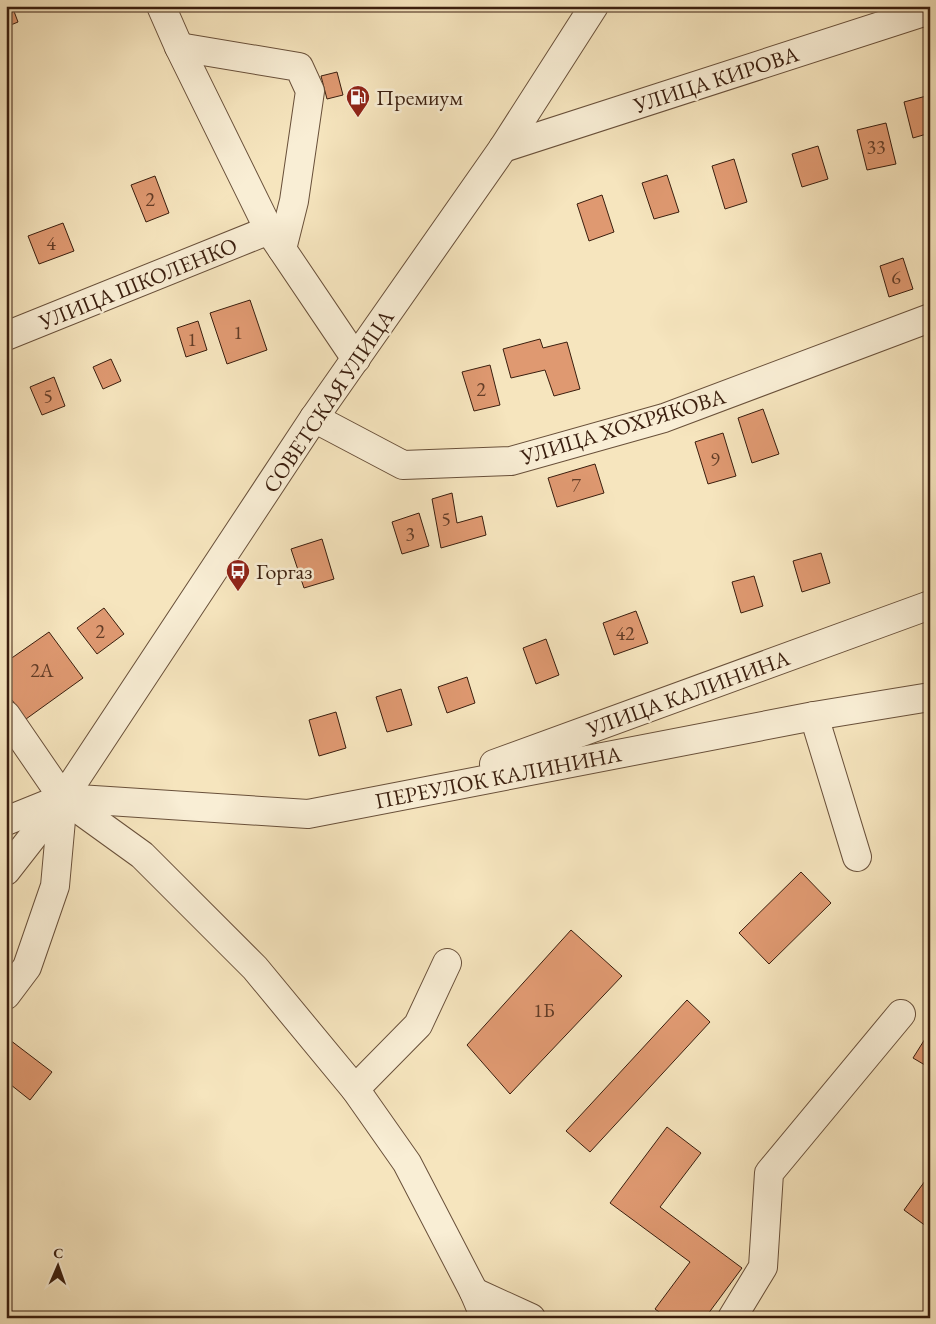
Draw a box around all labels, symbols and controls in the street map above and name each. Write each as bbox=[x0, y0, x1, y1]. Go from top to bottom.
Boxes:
street label: УЛИЦА КИРОВА bbox=[629, 39, 803, 120]
place label: Премиум bbox=[376, 83, 463, 112]
fuel station icon: Премиум bbox=[345, 84, 371, 118]
house number: 33 bbox=[866, 134, 886, 160]
house number: 2 bbox=[145, 186, 155, 212]
street label: УЛИЦА ШКОЛЕНКО bbox=[34, 230, 242, 337]
house number: 4 bbox=[46, 230, 56, 256]
house number: 6 bbox=[891, 264, 901, 290]
street label: СОВЕТСКАЯ УЛИЦА bbox=[256, 304, 401, 498]
house number: 1 bbox=[233, 319, 243, 345]
house number: 1 bbox=[187, 326, 197, 352]
house number: 2 bbox=[476, 376, 486, 402]
street label: УЛИЦА ХОХРЯКОВА bbox=[516, 381, 730, 472]
house number: 5 bbox=[43, 383, 53, 409]
house number: 9 bbox=[710, 446, 720, 472]
house number: 7 bbox=[571, 472, 581, 498]
house number: 5 bbox=[441, 506, 451, 532]
house number: 3 bbox=[405, 521, 415, 547]
place label: Горгаз bbox=[256, 557, 312, 586]
bus stop icon: Горгаз bbox=[225, 558, 251, 592]
house number: 2 bbox=[95, 618, 105, 644]
house number: 42 bbox=[615, 620, 635, 646]
street label: УЛИЦА КАЛИНИНА bbox=[582, 643, 794, 744]
house number: 2А bbox=[30, 657, 54, 683]
street label: ПЕРЕУЛОК КАЛИНИНА bbox=[372, 739, 625, 816]
house number: 1Б bbox=[533, 997, 555, 1023]
north arrow bbox=[32, 1242, 82, 1292]
text: С bbox=[53, 1244, 64, 1262]

